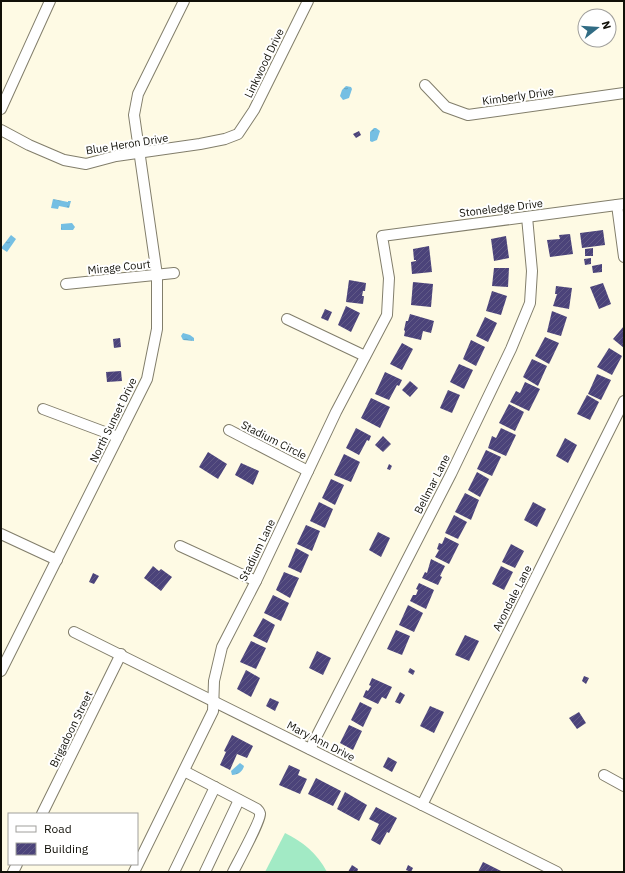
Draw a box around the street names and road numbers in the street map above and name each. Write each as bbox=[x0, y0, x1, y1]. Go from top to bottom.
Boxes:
street label: Linkwood Drive bbox=[241, 26, 287, 100]
street label: Kimberly Drive bbox=[481, 84, 555, 108]
street label: Blue Heron Drive bbox=[85, 131, 169, 157]
street label: Stoneledge Drive bbox=[458, 196, 544, 220]
street label: Mirage Court bbox=[87, 257, 151, 277]
street label: North Sunset Drive bbox=[86, 375, 140, 465]
street label: Stadium Circle bbox=[239, 417, 309, 463]
street label: Bellmar Lane bbox=[411, 452, 453, 516]
street label: Stadium Lane bbox=[236, 517, 278, 583]
street label: Avondale Lane bbox=[489, 563, 535, 633]
street label: Brigadoon Street bbox=[46, 688, 96, 770]
street label: Mary Ann Drive bbox=[285, 718, 357, 764]

